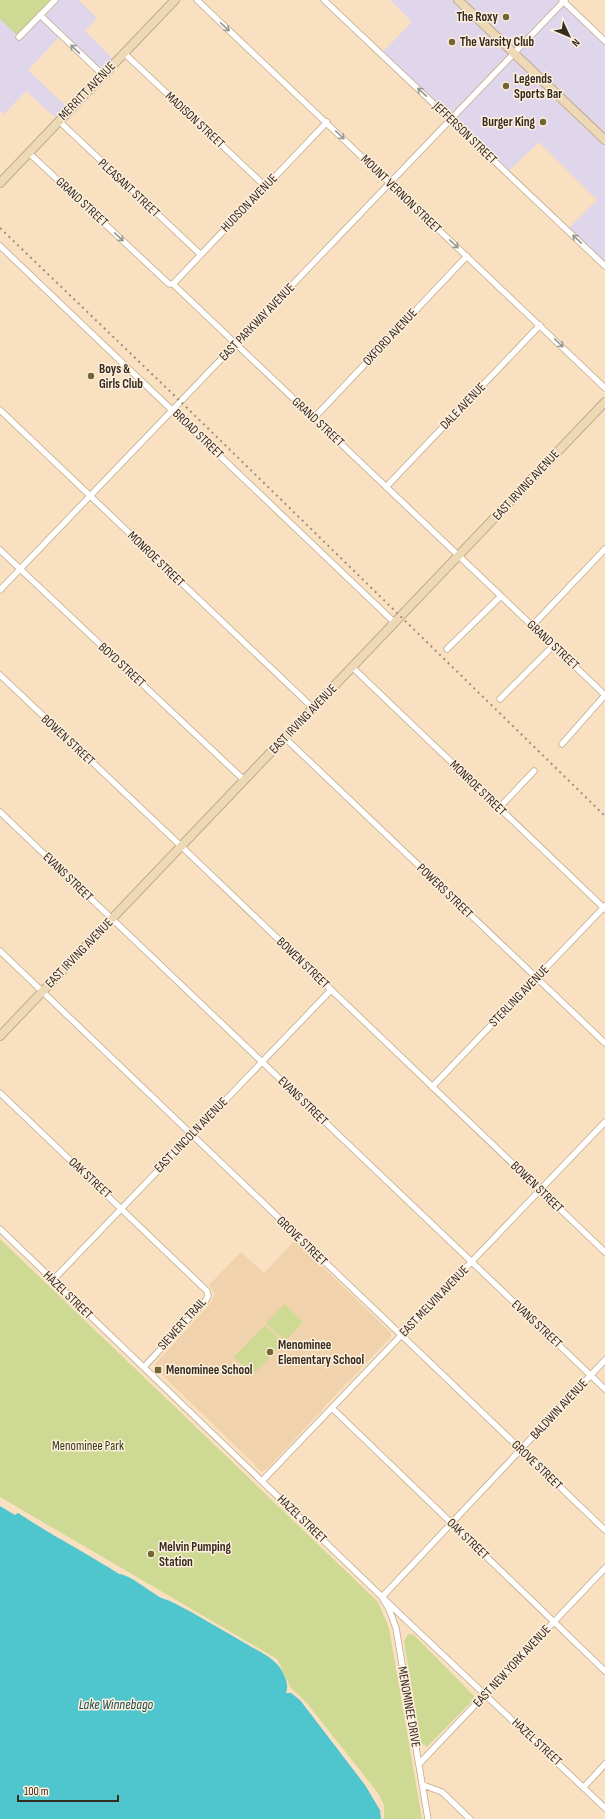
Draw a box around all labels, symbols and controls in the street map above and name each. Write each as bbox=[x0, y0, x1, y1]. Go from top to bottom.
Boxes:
place label: The Roxy bbox=[456, 9, 499, 25]
marker: The Roxy bbox=[501, 12, 511, 22]
north arrow bbox=[549, 16, 589, 56]
one-way arrow bbox=[220, 22, 230, 32]
place label: The Varsity Club bbox=[460, 34, 535, 50]
text: N bbox=[569, 36, 583, 49]
marker: The Varsity Club bbox=[447, 37, 457, 47]
one-way arrow bbox=[69, 44, 80, 53]
street label: MERRITT AVENUE bbox=[55, 58, 119, 124]
place label: Legends Sports Bar bbox=[514, 71, 562, 102]
marker: Legends Sports Bar bbox=[501, 81, 511, 91]
one-way arrow bbox=[417, 87, 427, 96]
street label: MADISON STREET bbox=[162, 88, 228, 152]
street label: JEFFERSON STREET bbox=[429, 98, 500, 168]
place label: Burger King bbox=[482, 114, 536, 130]
marker: Burger King bbox=[538, 117, 548, 127]
one-way arrow bbox=[335, 130, 345, 140]
street label: MOUNT VERNON STREET bbox=[357, 151, 445, 237]
street label: PLEASANT STREET bbox=[95, 155, 163, 221]
street label: HUDSON AVENUE bbox=[217, 171, 281, 235]
street label: GRAND STREET bbox=[52, 174, 112, 230]
one-way arrow bbox=[114, 232, 124, 242]
one-way arrow bbox=[572, 234, 582, 244]
one-way arrow bbox=[449, 239, 459, 249]
street label: EAST PARKWAY AVENUE bbox=[216, 280, 298, 364]
street label: OXFORD AVENUE bbox=[359, 305, 421, 369]
one-way arrow bbox=[554, 339, 564, 348]
place label: Boys & Girls Club bbox=[99, 361, 143, 392]
marker: Boys & Girls Club bbox=[86, 371, 96, 381]
street label: DALE AVENUE bbox=[437, 379, 489, 433]
street label: GRAND STREET bbox=[288, 394, 348, 450]
street label: BROAD STREET bbox=[169, 406, 227, 462]
street label: EAST IRVING AVENUE bbox=[489, 446, 563, 524]
street label: MONROE STREET bbox=[124, 528, 188, 590]
street label: GRAND STREET bbox=[523, 617, 583, 673]
street label: BOYD STREET bbox=[95, 639, 149, 691]
street label: EAST IRVING AVENUE bbox=[266, 681, 340, 757]
street label: BOWEN STREET bbox=[38, 711, 98, 769]
street label: MONROE STREET bbox=[446, 757, 510, 819]
street label: EVANS STREET bbox=[40, 849, 96, 905]
street label: POWERS STREET bbox=[414, 860, 476, 922]
street label: EAST IRVING AVENUE bbox=[42, 915, 116, 991]
street label: BOWEN STREET bbox=[273, 934, 333, 992]
street label: STERLING AVENUE bbox=[486, 962, 552, 1030]
street label: EVANS STREET bbox=[275, 1073, 331, 1129]
street label: EAST LINCOLN AVENUE bbox=[151, 1094, 231, 1176]
street label: OAK STREET bbox=[65, 1154, 115, 1202]
street label: BOWEN STREET bbox=[507, 1158, 567, 1216]
street label: GROVE STREET bbox=[273, 1213, 331, 1269]
street label: EAST MELVIN AVENUE bbox=[396, 1262, 472, 1340]
street label: HAZEL STREET bbox=[40, 1267, 96, 1323]
street label: SIEWERT TRAIL bbox=[154, 1294, 210, 1353]
street label: EVANS STREET bbox=[508, 1297, 566, 1351]
place label: Menominee Elementary School bbox=[278, 1337, 365, 1368]
marker: Menominee Elementary School bbox=[265, 1347, 275, 1357]
place label: Menominee School bbox=[166, 1362, 253, 1378]
marker: Menominee School bbox=[153, 1365, 163, 1375]
street label: BALDWIN AVENUE bbox=[527, 1375, 591, 1443]
street label: GROVE STREET bbox=[508, 1437, 566, 1493]
park label: Menominee Park bbox=[52, 1438, 124, 1454]
street label: HAZEL STREET bbox=[274, 1491, 330, 1547]
street label: OAK STREET bbox=[444, 1515, 492, 1563]
place label: Melvin Pumping Station bbox=[159, 1539, 232, 1570]
marker: Melvin Pumping Station bbox=[146, 1549, 156, 1559]
street label: EAST NEW YORK AVENUE bbox=[470, 1622, 554, 1710]
street label: MENOMINEE DRIVE bbox=[394, 1665, 424, 1749]
water label: Lake Winnebago bbox=[79, 1696, 154, 1713]
street label: HAZEL STREET bbox=[509, 1715, 565, 1769]
scale bar bbox=[18, 1777, 118, 1803]
text: 100 m bbox=[24, 1784, 49, 1799]

